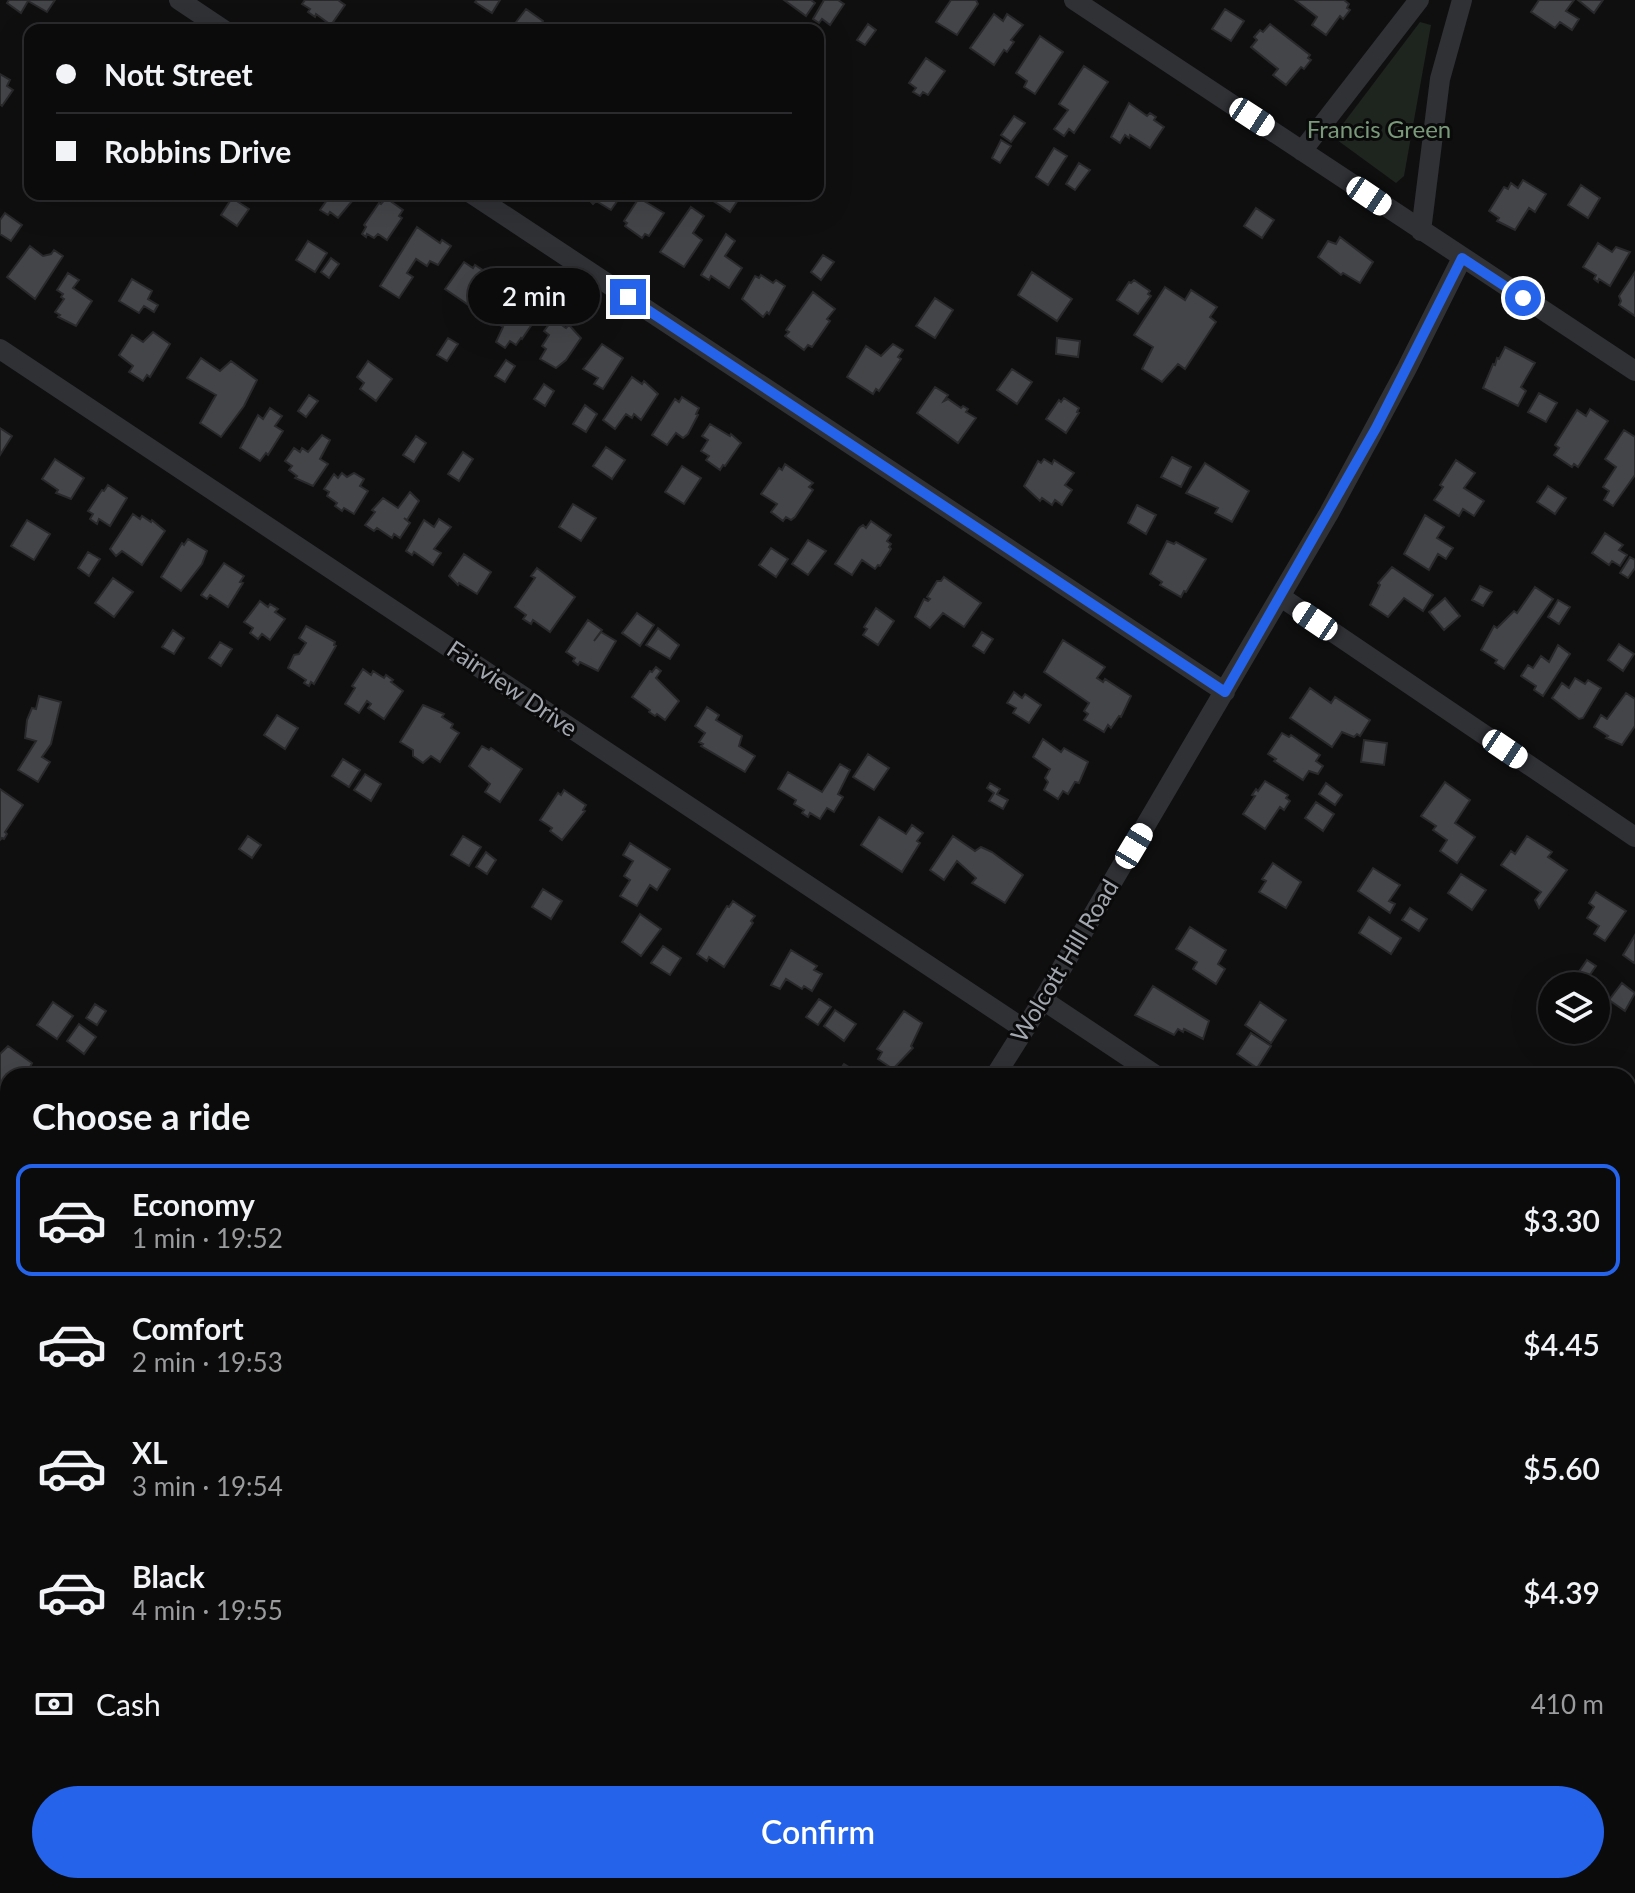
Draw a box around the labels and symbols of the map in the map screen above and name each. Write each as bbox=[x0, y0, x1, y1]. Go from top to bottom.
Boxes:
car bbox=[1225, 94, 1279, 140]
park label: Francis Green bbox=[1307, 114, 1451, 143]
car bbox=[1342, 173, 1396, 219]
callout: 2 min bbox=[468, 269, 600, 325]
route end bbox=[610, 279, 646, 315]
route start bbox=[1505, 280, 1541, 316]
car bbox=[1288, 598, 1342, 644]
street label: Fairview Drive bbox=[442, 634, 583, 742]
car bbox=[1478, 726, 1532, 772]
car bbox=[1111, 819, 1157, 873]
street label: Wolcott Hill Road bbox=[1004, 874, 1124, 1047]

